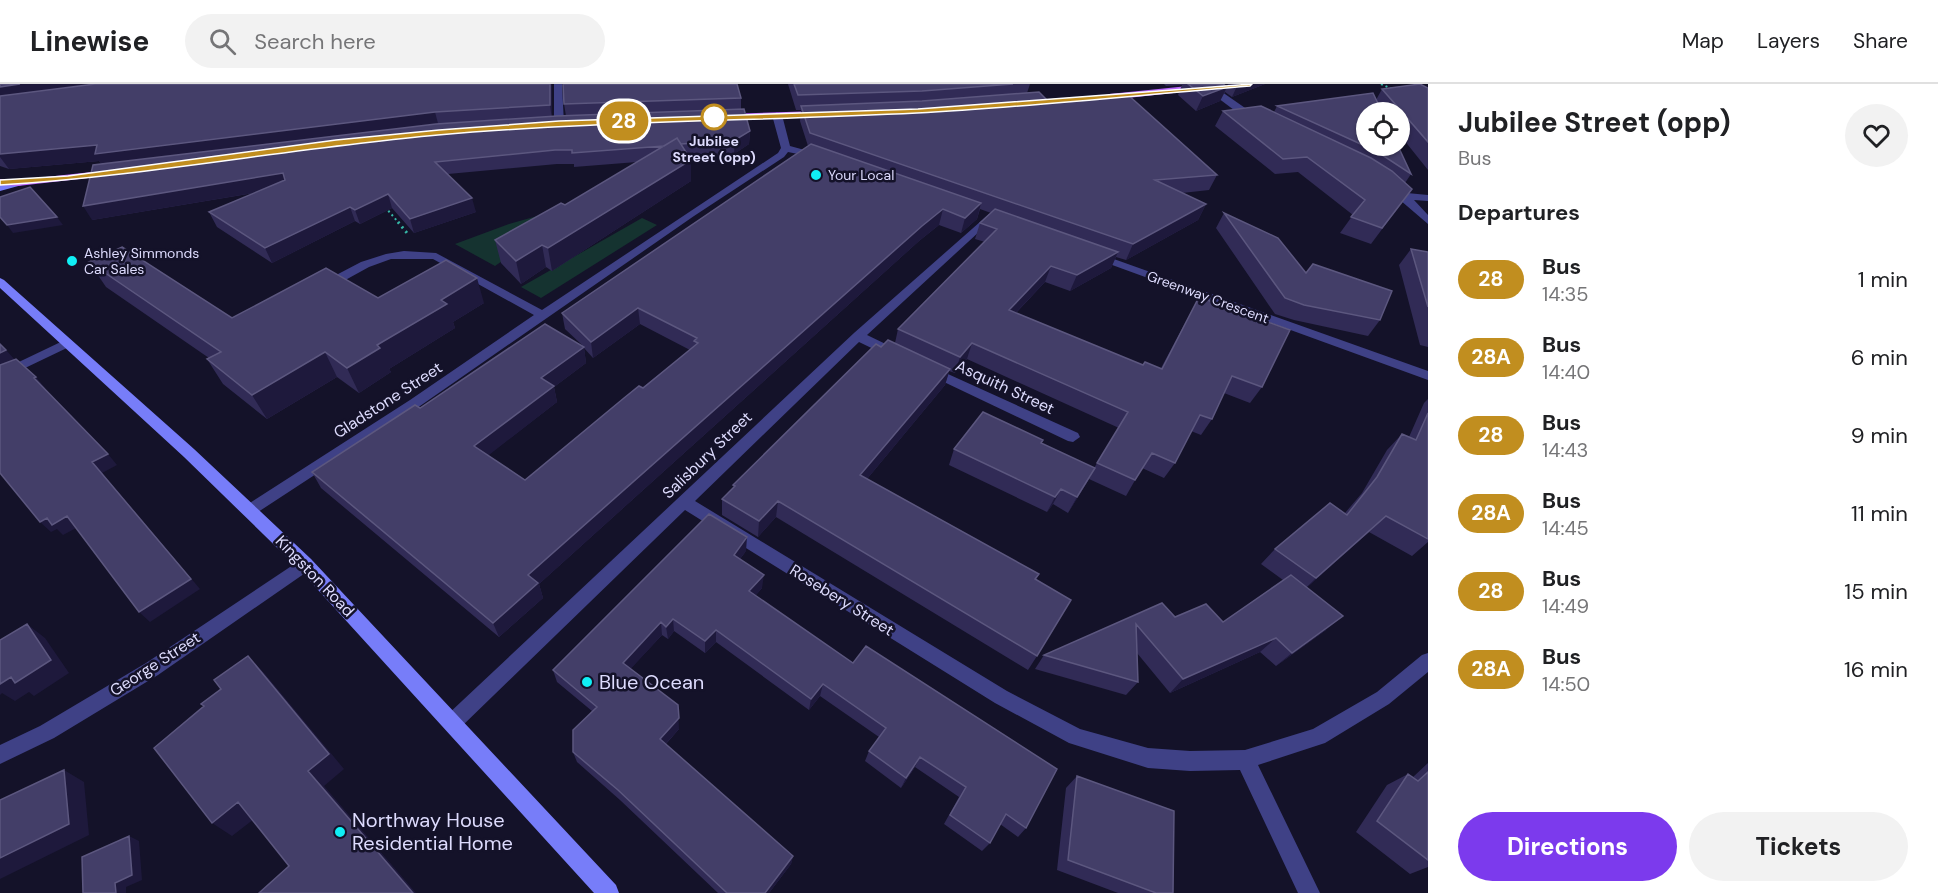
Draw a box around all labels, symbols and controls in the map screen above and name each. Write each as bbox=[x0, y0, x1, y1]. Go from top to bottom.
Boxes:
search box bbox=[185, 14, 605, 68]
text: Linewise bbox=[30, 23, 149, 60]
icon: search bbox=[206, 25, 239, 58]
text: Search here bbox=[254, 27, 376, 56]
text: Map bbox=[1682, 27, 1724, 55]
text: Layers bbox=[1757, 27, 1820, 55]
text: Share bbox=[1853, 27, 1908, 55]
line badge: 28 bbox=[597, 102, 651, 141]
map controls bbox=[1356, 102, 1410, 156]
button: locate bbox=[1356, 102, 1410, 156]
marker: Jubilee Street (opp) bbox=[701, 104, 727, 130]
text: Jubilee Street (opp) bbox=[1458, 104, 1731, 141]
button: heart bbox=[1845, 104, 1908, 167]
text: 28 bbox=[611, 107, 637, 135]
place label: Jubilee Street (opp) bbox=[672, 132, 756, 166]
text: Bus bbox=[1458, 145, 1492, 171]
place label: Your Local bbox=[828, 166, 894, 184]
marker: Your Local bbox=[809, 168, 823, 182]
text: Departures bbox=[1458, 198, 1580, 227]
place label: Ashley Simmonds Car Sales bbox=[84, 244, 199, 278]
text: Bus bbox=[1542, 252, 1581, 281]
marker: Ashley Simmonds Car Sales bbox=[65, 254, 79, 268]
text: 28 bbox=[1478, 265, 1504, 293]
text: 1 min bbox=[1858, 265, 1908, 294]
street label: Greenway Crescent bbox=[1145, 267, 1271, 327]
text: 14:35 bbox=[1542, 281, 1588, 307]
text: Bus bbox=[1542, 330, 1581, 359]
text: 28A bbox=[1471, 343, 1511, 371]
text: 6 min bbox=[1851, 343, 1908, 372]
street label: Asquith Street bbox=[952, 355, 1058, 419]
street label: Gladstone Street bbox=[330, 357, 446, 443]
text: 14:40 bbox=[1542, 359, 1590, 385]
street label: Salisbury Street bbox=[658, 407, 756, 503]
text: Bus bbox=[1542, 408, 1581, 437]
text: 28 bbox=[1478, 421, 1504, 449]
text: 9 min bbox=[1851, 421, 1908, 450]
text: 14:43 bbox=[1542, 437, 1588, 463]
text: Bus bbox=[1542, 486, 1581, 515]
text: 28A bbox=[1471, 499, 1511, 527]
text: 11 min bbox=[1851, 499, 1908, 528]
text: 14:45 bbox=[1542, 515, 1589, 541]
street label: Kingston Road bbox=[271, 531, 359, 621]
street label: Rosebery Street bbox=[786, 560, 898, 640]
text: Bus bbox=[1542, 564, 1581, 593]
text: 28 bbox=[1478, 577, 1504, 605]
text: 15 min bbox=[1844, 577, 1908, 606]
text: 14:49 bbox=[1542, 593, 1589, 619]
street label: George Street bbox=[106, 627, 204, 701]
text: Bus bbox=[1542, 642, 1581, 671]
text: 28A bbox=[1471, 655, 1511, 683]
text: 16 min bbox=[1844, 655, 1908, 684]
place label: Blue Ocean bbox=[599, 669, 704, 695]
text: 14:50 bbox=[1542, 671, 1590, 697]
marker: Blue Ocean bbox=[580, 675, 594, 689]
place label: Northway House Residential Home bbox=[352, 807, 513, 856]
button: Directions bbox=[1458, 812, 1677, 881]
button: Tickets bbox=[1689, 812, 1908, 881]
marker: Northway House Residential Home bbox=[333, 825, 347, 839]

